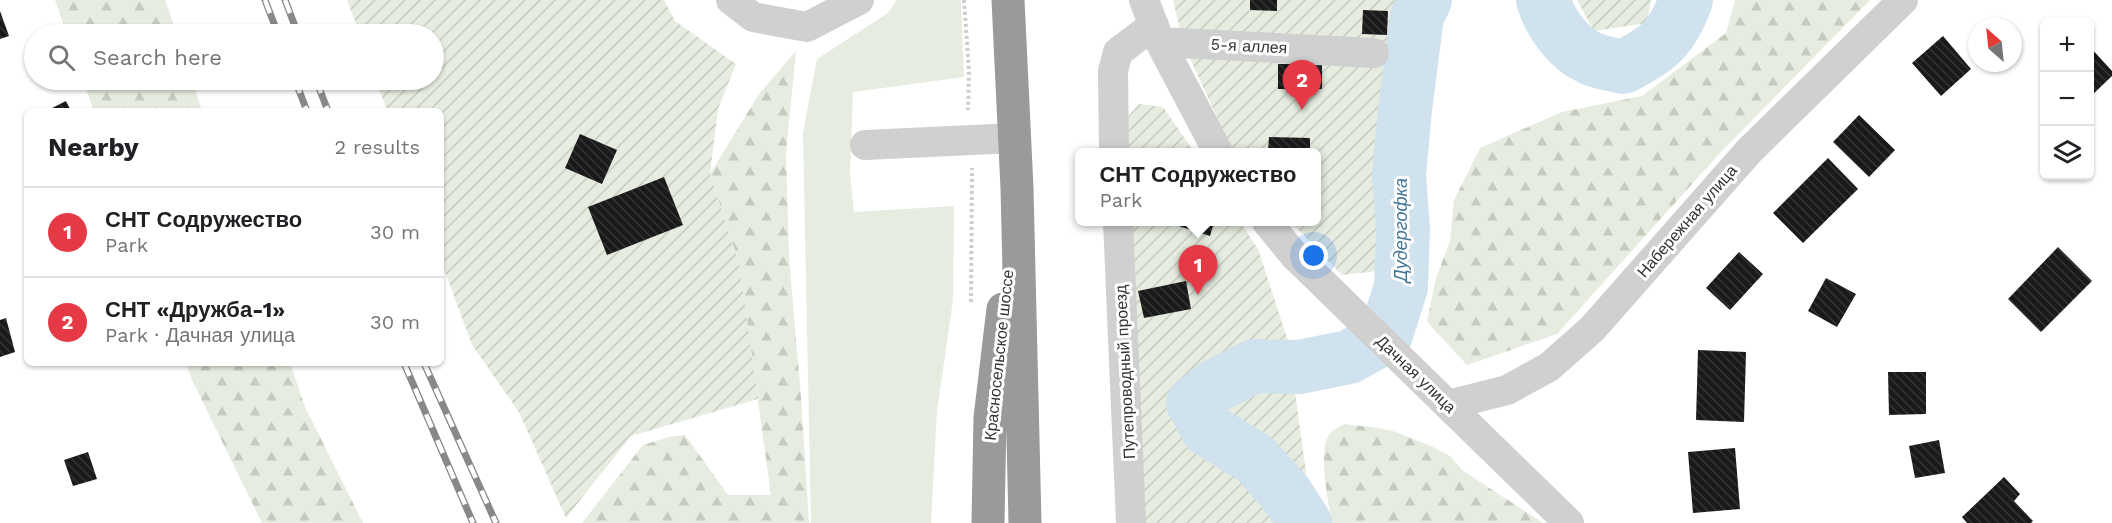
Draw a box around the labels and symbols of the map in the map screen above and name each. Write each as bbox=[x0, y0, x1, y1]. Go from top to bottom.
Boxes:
north arrow bbox=[1968, 18, 2022, 72]
street label: 5-я аллея bbox=[1210, 35, 1288, 57]
pin: 2 bbox=[1282, 60, 1322, 110]
street label: Набережная улица bbox=[1633, 161, 1741, 281]
water label: Дудергофка bbox=[1390, 178, 1411, 284]
your location bbox=[1299, 241, 1328, 270]
pin: 1 bbox=[1178, 246, 1218, 295]
street label: Красносельское шоссе bbox=[981, 268, 1017, 442]
street label: Путепроводный проезд bbox=[1111, 284, 1139, 460]
street label: Дачная улица bbox=[1372, 331, 1460, 417]

